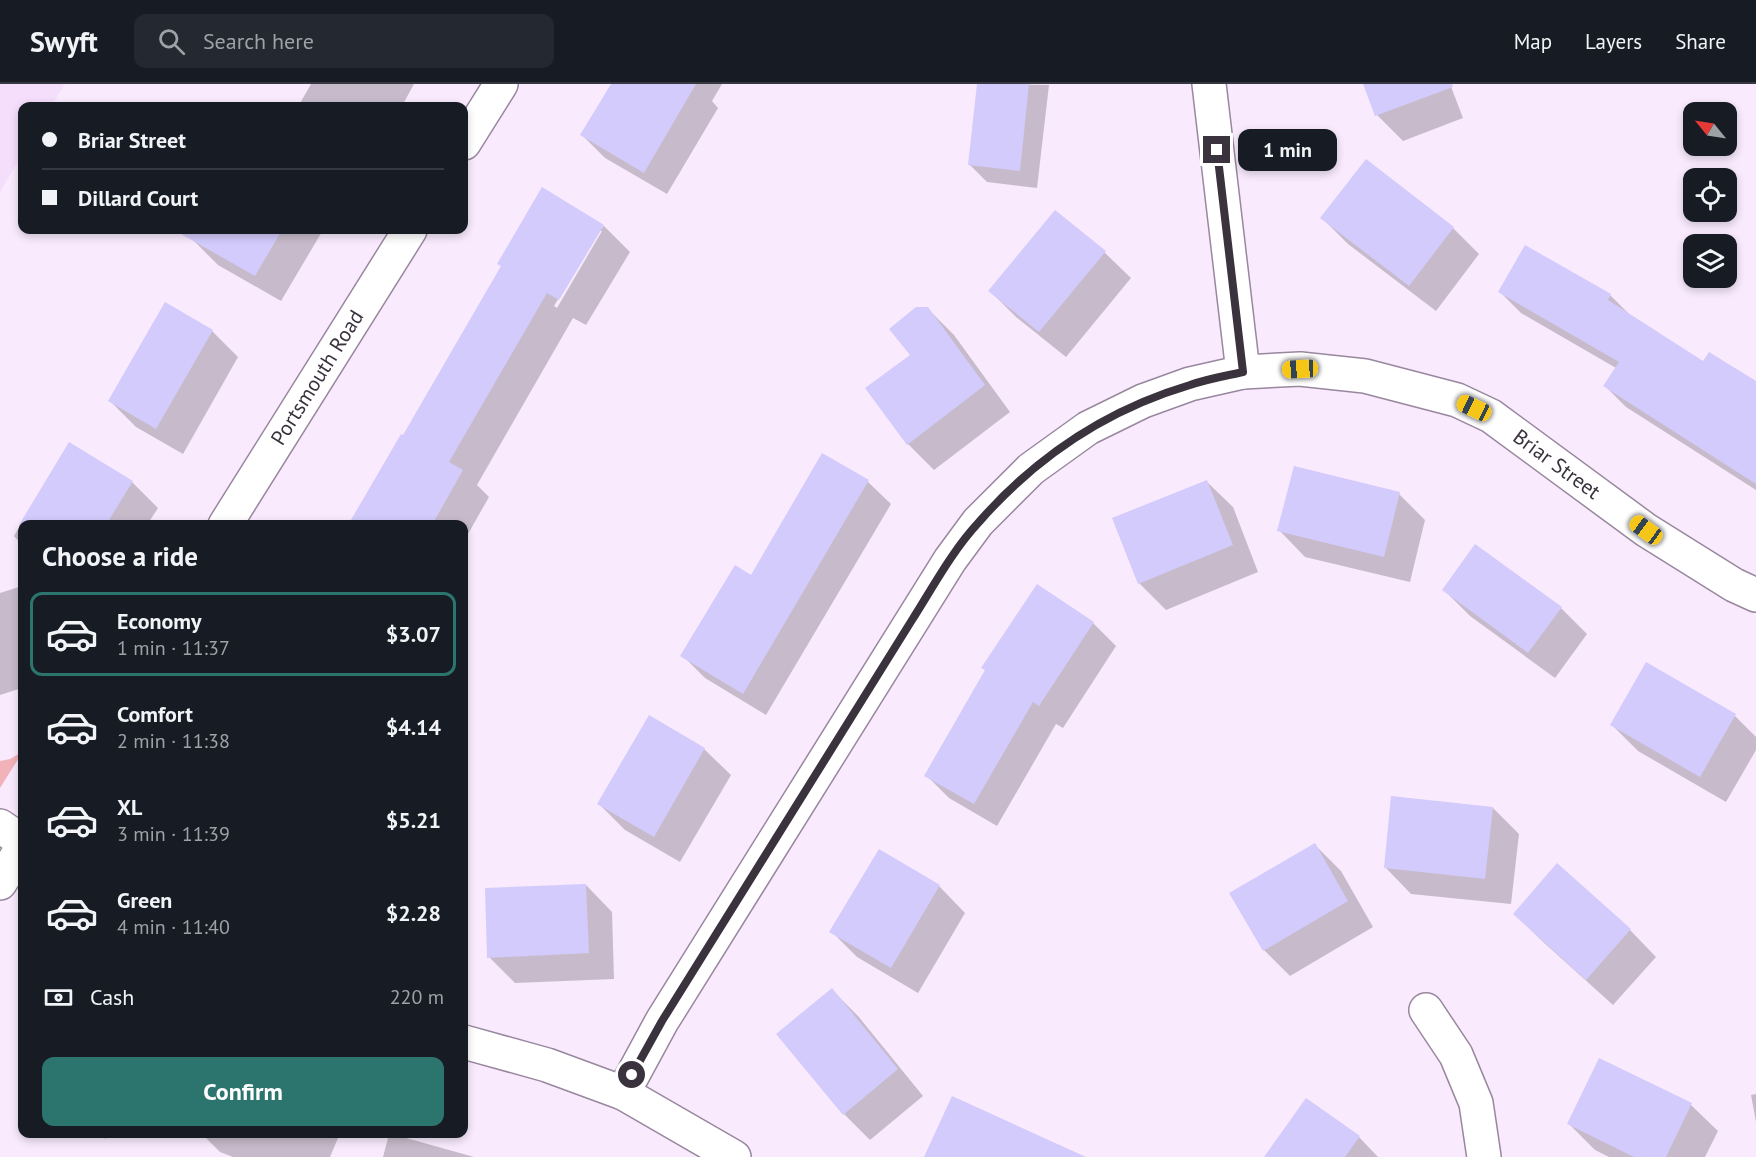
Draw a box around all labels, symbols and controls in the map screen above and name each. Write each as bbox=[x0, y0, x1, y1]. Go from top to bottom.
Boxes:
search box bbox=[134, 14, 554, 68]
text: Swyft bbox=[30, 23, 98, 60]
icon: search bbox=[155, 25, 188, 58]
text: Search here bbox=[203, 27, 314, 55]
text: Map bbox=[1514, 28, 1552, 55]
text: Layers bbox=[1585, 28, 1642, 55]
text: Share bbox=[1675, 28, 1726, 55]
north arrow bbox=[1683, 102, 1737, 156]
map controls bbox=[1683, 102, 1737, 288]
text: Briar Street bbox=[78, 126, 186, 154]
callout: 1 min bbox=[1238, 129, 1337, 171]
route end bbox=[1203, 136, 1230, 163]
text: 1 min bbox=[1263, 137, 1312, 163]
button: locate bbox=[1683, 168, 1737, 222]
text: Dillard Court bbox=[78, 184, 198, 212]
button: layers bbox=[1683, 234, 1737, 288]
street label: Portsmouth Road bbox=[265, 305, 369, 450]
car bbox=[1282, 359, 1318, 379]
car bbox=[1454, 392, 1494, 424]
street label: Briar Street bbox=[1508, 423, 1606, 505]
car bbox=[1626, 512, 1666, 548]
text: Choose a ride bbox=[42, 539, 198, 573]
icon: car bbox=[45, 607, 99, 661]
text: Economy bbox=[117, 607, 201, 635]
text: $3.07 bbox=[386, 620, 441, 648]
text: 1 min · 11:37 bbox=[117, 635, 230, 661]
icon: car bbox=[45, 700, 99, 754]
text: Comfort bbox=[117, 700, 193, 728]
text: $4.14 bbox=[386, 713, 441, 741]
text: 2 min · 11:38 bbox=[117, 728, 230, 754]
icon: car bbox=[45, 793, 99, 847]
text: XL bbox=[117, 793, 142, 821]
text: $5.21 bbox=[386, 806, 441, 834]
text: 3 min · 11:39 bbox=[117, 821, 230, 847]
icon: car bbox=[45, 886, 99, 940]
text: Green bbox=[117, 886, 172, 914]
text: $2.28 bbox=[386, 899, 441, 927]
text: 4 min · 11:40 bbox=[117, 914, 230, 940]
icon: cash bbox=[42, 981, 75, 1014]
text: Cash bbox=[90, 983, 134, 1011]
text: 220 m bbox=[390, 984, 444, 1010]
button: Confirm bbox=[42, 1057, 444, 1126]
route start bbox=[618, 1061, 645, 1088]

